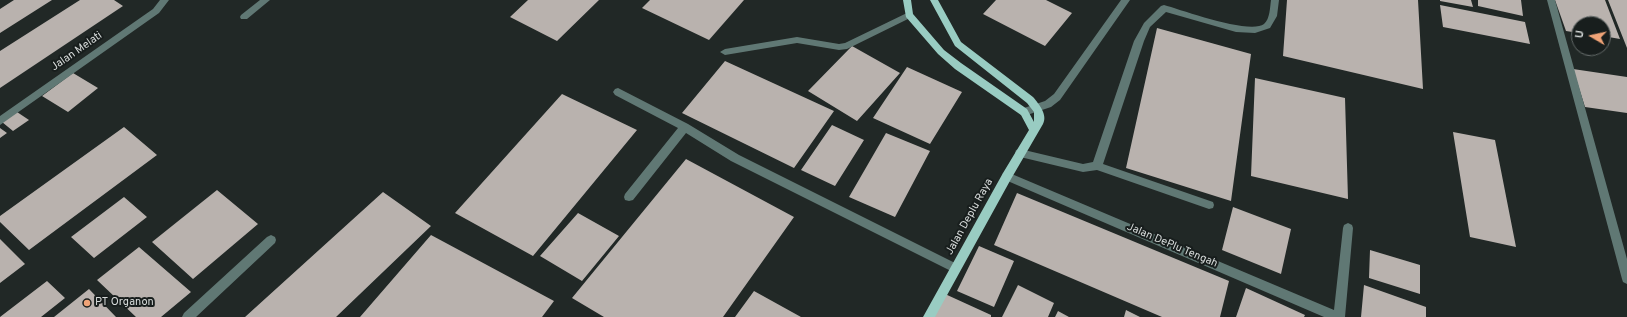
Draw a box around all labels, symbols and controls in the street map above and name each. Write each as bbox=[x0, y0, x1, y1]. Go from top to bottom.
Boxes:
north arrow bbox=[1571, 16, 1611, 56]
text: U bbox=[1573, 29, 1588, 39]
street label: Jalan Melati bbox=[49, 30, 105, 74]
street label: Jalan Deplu Raya bbox=[944, 177, 996, 257]
street label: Jalan DePlu Tengah bbox=[1125, 221, 1219, 271]
place label: PT Organon bbox=[95, 296, 154, 310]
marker: PT Organon bbox=[82, 298, 92, 308]

